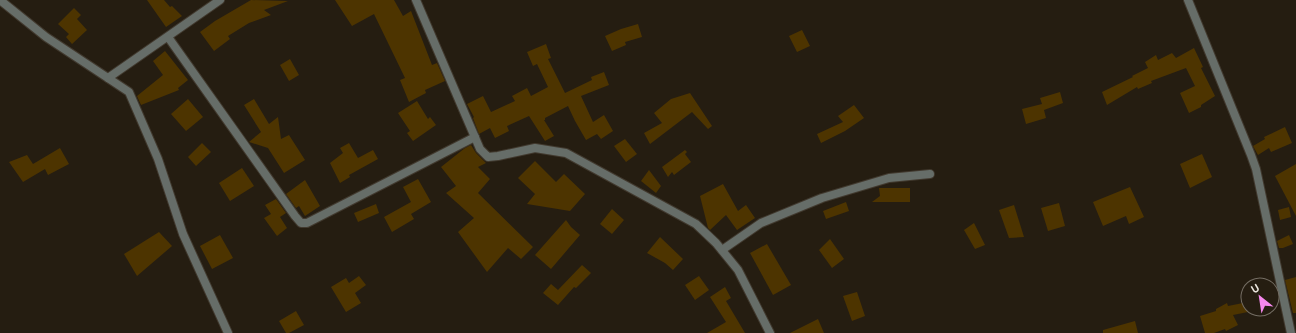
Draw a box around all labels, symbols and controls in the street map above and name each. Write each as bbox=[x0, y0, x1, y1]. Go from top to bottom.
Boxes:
north arrow bbox=[1240, 277, 1280, 317]
text: U bbox=[1249, 281, 1261, 295]

